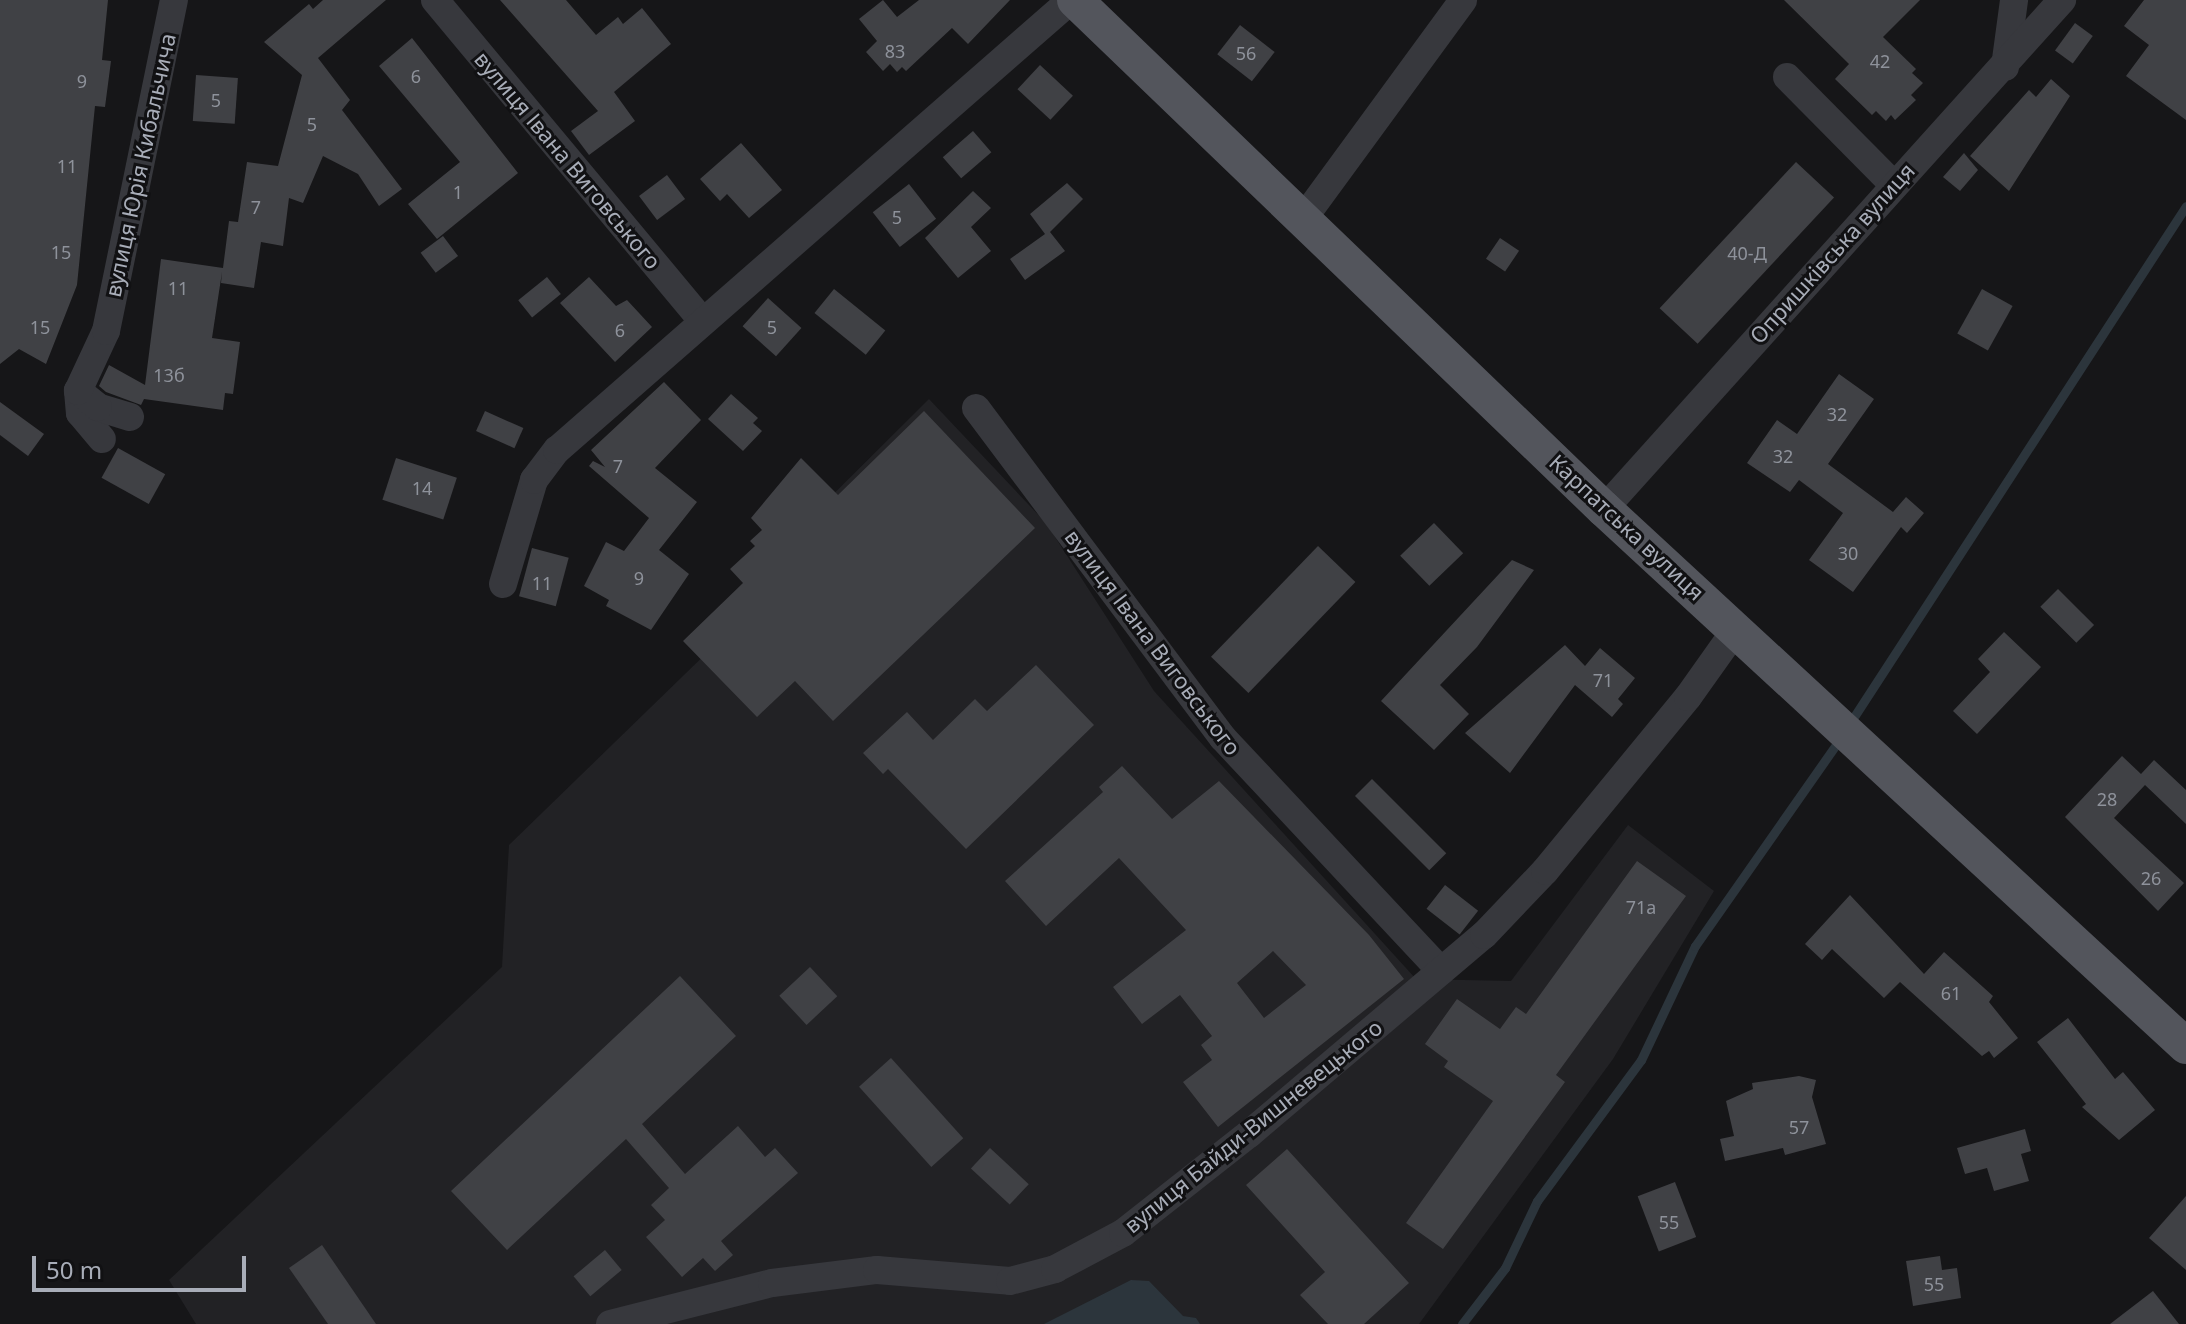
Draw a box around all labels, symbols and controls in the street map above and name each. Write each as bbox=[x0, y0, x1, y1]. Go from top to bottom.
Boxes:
street label: вулиця Юрія Кибальчича bbox=[99, 31, 181, 299]
house number: 83 bbox=[885, 40, 905, 62]
house number: 56 bbox=[1236, 42, 1256, 64]
street label: вулиця Івана Виговського bbox=[469, 46, 667, 274]
house number: 42 bbox=[1870, 50, 1890, 72]
house number: 6 bbox=[411, 65, 421, 87]
house number: 9 bbox=[77, 70, 87, 92]
house number: 5 bbox=[211, 89, 221, 111]
house number: 5 bbox=[307, 113, 317, 135]
house number: 11 bbox=[57, 155, 77, 177]
street label: Опришківська вулиця bbox=[1744, 157, 1920, 349]
house number: 1 bbox=[453, 181, 463, 203]
house number: 7 bbox=[251, 196, 261, 218]
house number: 5 bbox=[892, 206, 902, 228]
house number: 15 bbox=[51, 241, 71, 263]
house number: 40-Д bbox=[1727, 242, 1767, 264]
house number: 11 bbox=[168, 277, 188, 299]
house number: 15 bbox=[30, 316, 50, 338]
house number: 5 bbox=[767, 316, 777, 338]
house number: 6 bbox=[615, 319, 625, 341]
house number: 13б bbox=[153, 364, 185, 386]
house number: 32 bbox=[1827, 403, 1847, 425]
house number: 32 bbox=[1773, 445, 1793, 467]
street label: Карпатська вулиця bbox=[1544, 449, 1710, 605]
house number: 7 bbox=[613, 455, 623, 477]
house number: 14 bbox=[412, 477, 432, 499]
street label: вулиця Івана Виговського bbox=[1060, 524, 1246, 760]
house number: 30 bbox=[1838, 542, 1858, 564]
house number: 9 bbox=[634, 567, 644, 589]
house number: 11 bbox=[532, 572, 552, 594]
house number: 71 bbox=[1593, 669, 1613, 691]
house number: 28 bbox=[2097, 788, 2117, 810]
house number: 26 bbox=[2141, 867, 2161, 889]
house number: 71а bbox=[1626, 896, 1656, 918]
house number: 61 bbox=[1941, 982, 1961, 1004]
street label: вулиця Байди-Вишневецького bbox=[1119, 1014, 1387, 1238]
house number: 57 bbox=[1789, 1116, 1809, 1138]
house number: 55 bbox=[1659, 1211, 1679, 1233]
scale bar bbox=[36, 1240, 250, 1290]
text: 50 m bbox=[46, 1253, 102, 1286]
house number: 55 bbox=[1924, 1273, 1944, 1295]

